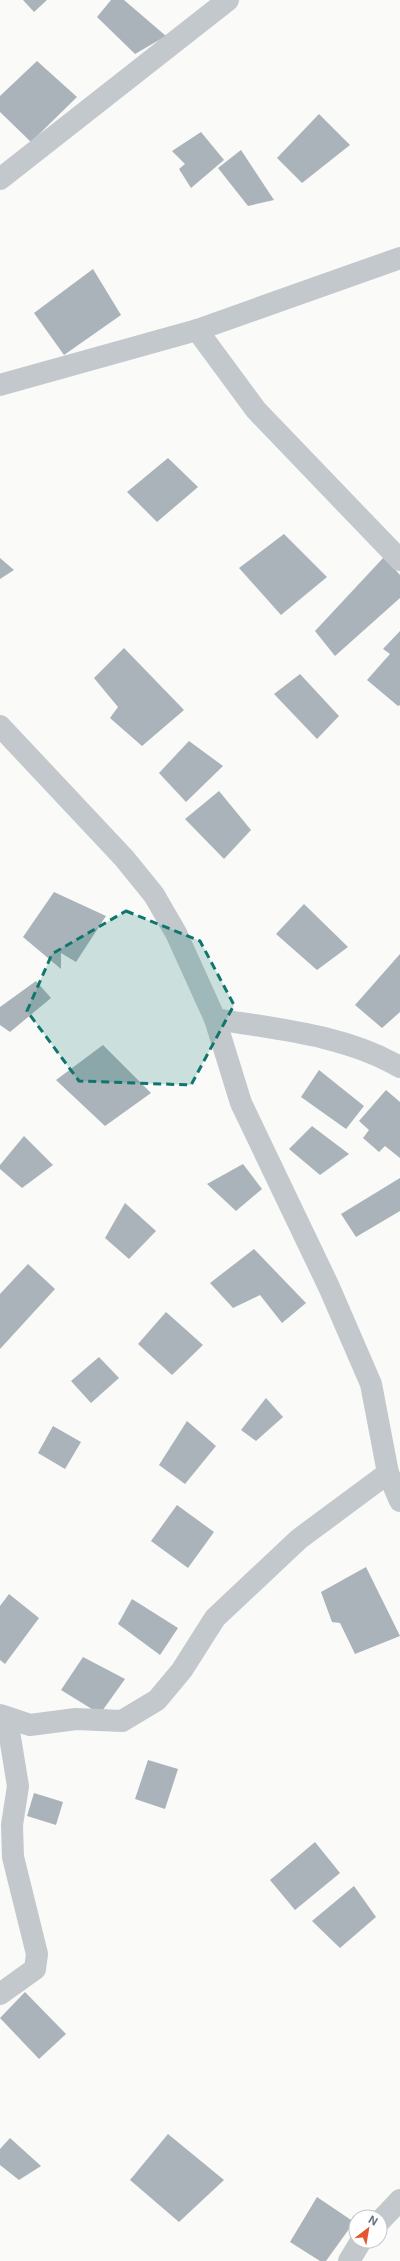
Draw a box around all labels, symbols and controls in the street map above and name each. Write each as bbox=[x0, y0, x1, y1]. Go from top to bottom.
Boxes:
north arrow bbox=[348, 2209, 388, 2249]
text: N bbox=[366, 2212, 380, 2229]

